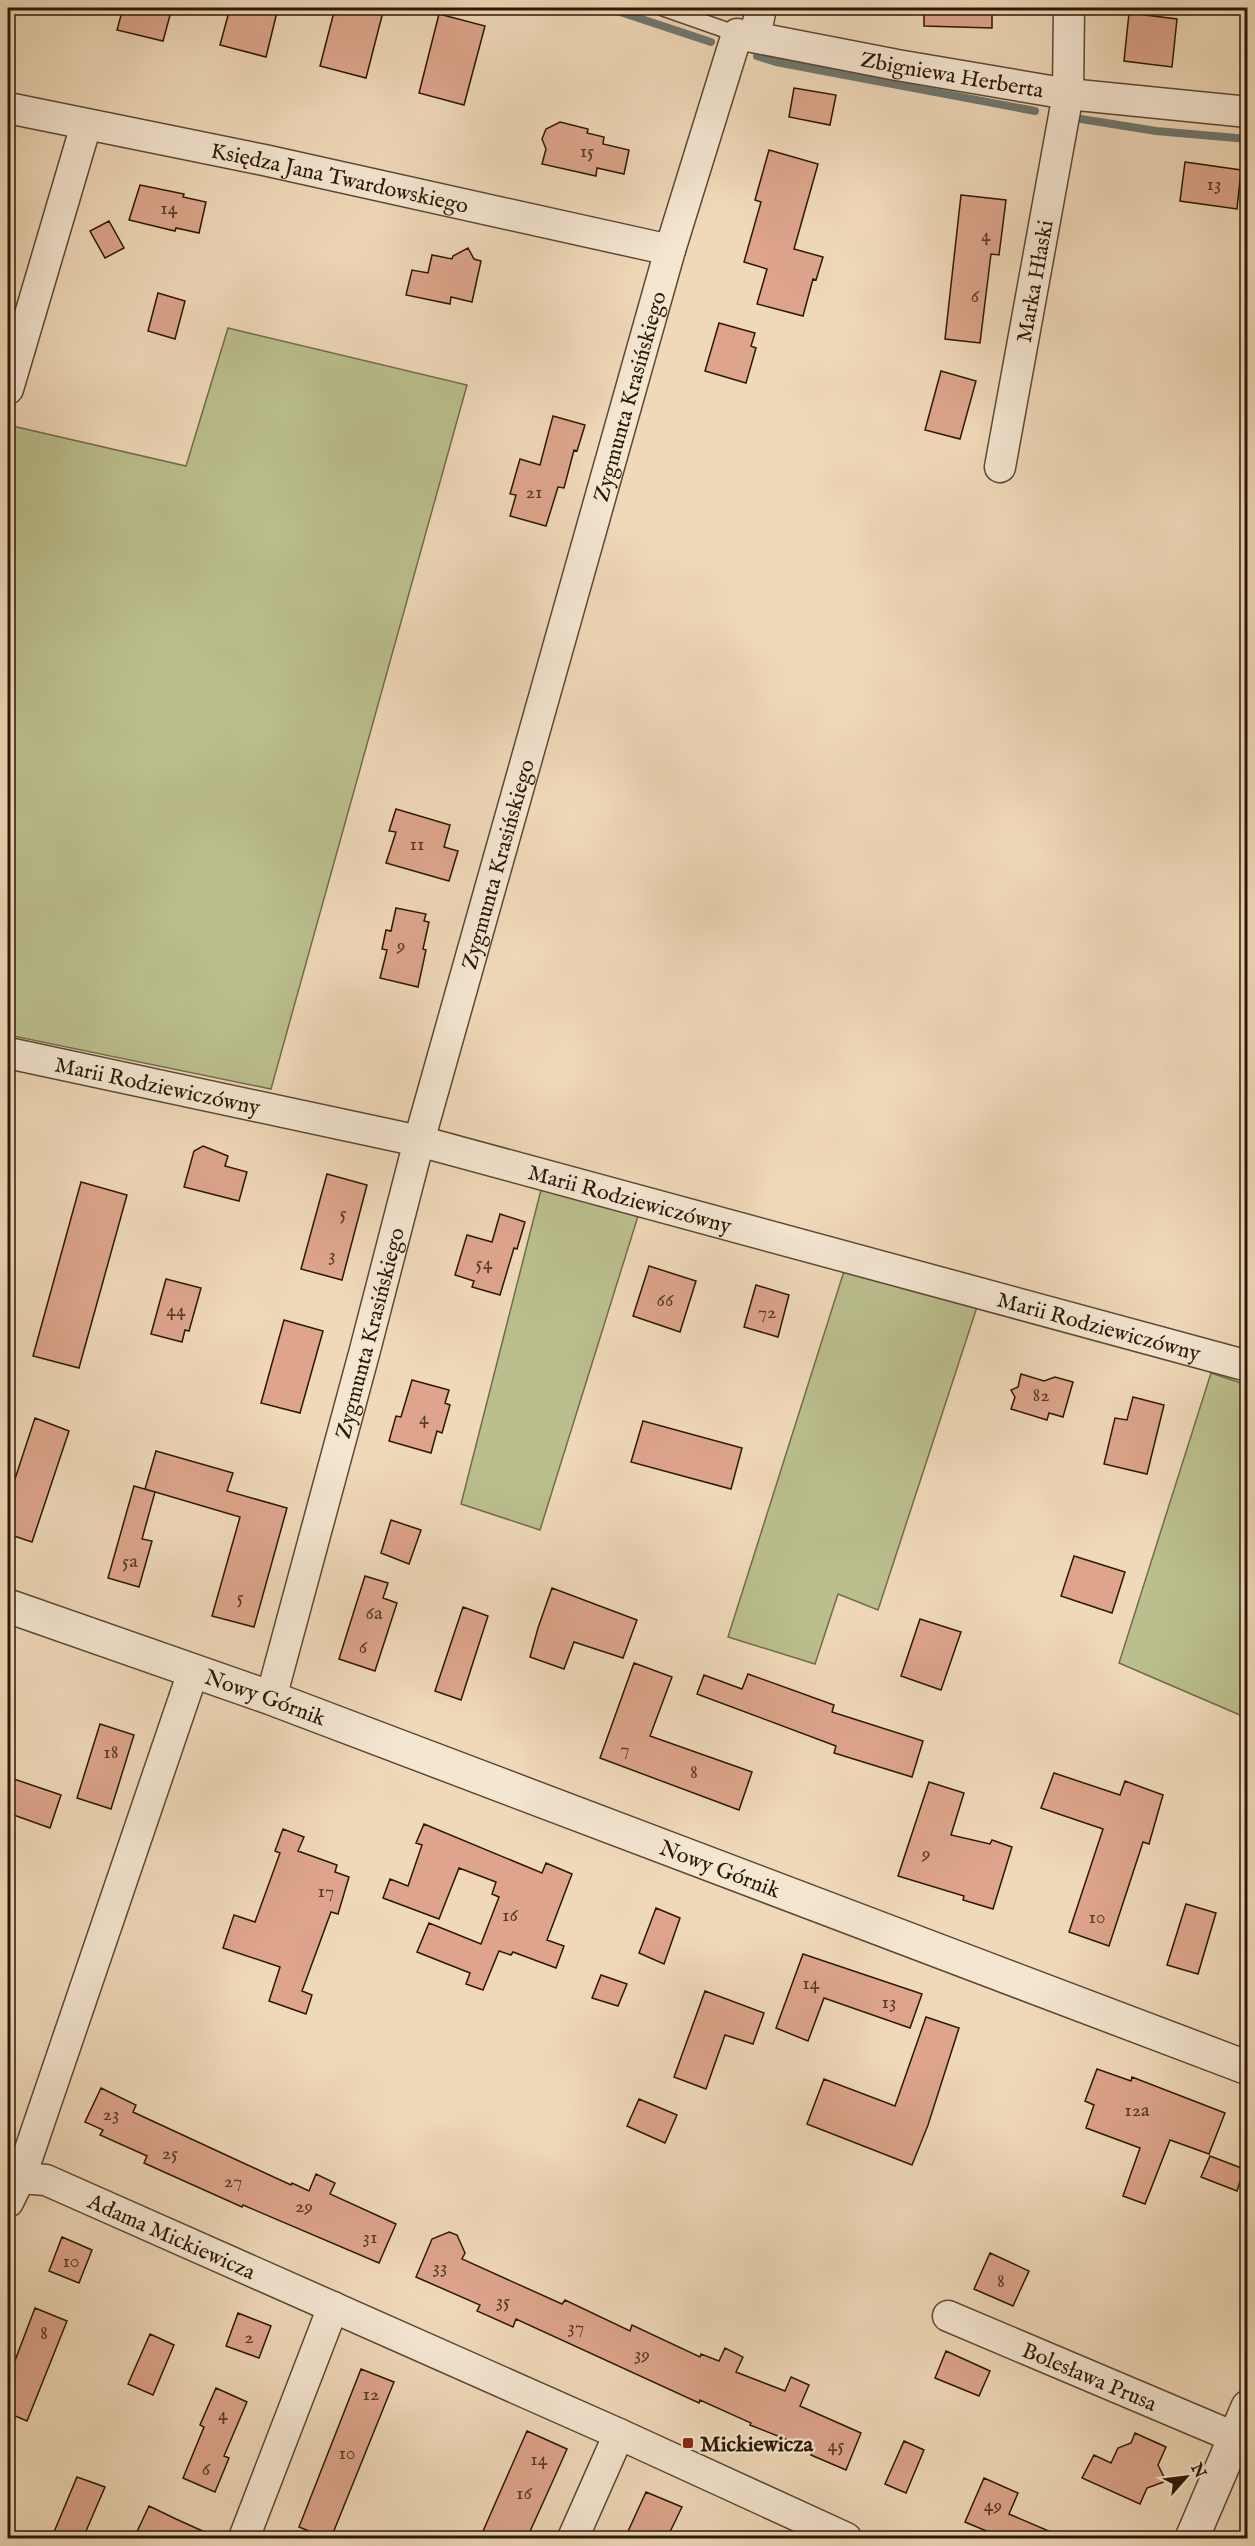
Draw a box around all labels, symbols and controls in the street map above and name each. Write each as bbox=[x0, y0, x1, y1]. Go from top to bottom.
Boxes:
street label: Zbigniewa Herberta bbox=[858, 46, 1046, 106]
street label: Księdza Jana Twardowskiego bbox=[208, 138, 471, 221]
house number: 15 bbox=[580, 139, 594, 164]
house number: 13 bbox=[1207, 172, 1221, 197]
house number: 14 bbox=[160, 196, 178, 221]
street label: Marka Hłaski bbox=[1011, 218, 1061, 345]
house number: 4 bbox=[981, 223, 991, 248]
house number: 6 bbox=[971, 284, 980, 309]
street label: Zygmunta Krasińskiego bbox=[588, 288, 674, 505]
house number: 21 bbox=[526, 480, 542, 505]
street label: Zygmunta Krasińskiego bbox=[456, 756, 542, 973]
house number: 11 bbox=[410, 832, 424, 857]
house number: 9 bbox=[396, 933, 405, 958]
street label: Marii Rodziewiczówny bbox=[52, 1051, 263, 1123]
street label: Marii Rodziewiczówny bbox=[525, 1159, 734, 1241]
house number: 5 bbox=[339, 1201, 347, 1226]
street label: Zygmunta Krasińskiego bbox=[330, 1225, 412, 1442]
house number: 3 bbox=[328, 1243, 336, 1268]
house number: 54 bbox=[476, 1251, 493, 1276]
street label: Marii Rodziewiczówny bbox=[994, 1287, 1204, 1369]
house number: 66 bbox=[657, 1288, 674, 1313]
house number: 44 bbox=[166, 1298, 186, 1323]
house number: 72 bbox=[758, 1300, 776, 1325]
house number: 82 bbox=[1032, 1383, 1050, 1408]
house number: 4 bbox=[419, 1406, 429, 1431]
house number: 5a bbox=[122, 1549, 138, 1574]
house number: 5 bbox=[236, 1585, 244, 1610]
house number: 6a bbox=[365, 1601, 383, 1626]
house number: 6 bbox=[359, 1635, 368, 1660]
street label: Nowy Górnik bbox=[200, 1664, 330, 1734]
house number: 7 bbox=[620, 1737, 630, 1762]
house number: 18 bbox=[103, 1740, 119, 1765]
house number: 8 bbox=[690, 1760, 698, 1785]
street label: Nowy Górnik bbox=[655, 1834, 784, 1906]
house number: 9 bbox=[921, 1841, 930, 1866]
house number: 17 bbox=[318, 1879, 334, 1904]
house number: 16 bbox=[502, 1903, 519, 1928]
house number: 10 bbox=[1088, 1905, 1106, 1930]
house number: 14 bbox=[802, 1971, 820, 1996]
house number: 13 bbox=[882, 1990, 896, 2015]
house number: 12a bbox=[1124, 2098, 1150, 2123]
house number: 23 bbox=[103, 2102, 119, 2127]
house number: 25 bbox=[162, 2141, 178, 2166]
house number: 27 bbox=[224, 2169, 242, 2194]
street label: Adama Mickiewicza bbox=[82, 2188, 260, 2287]
house number: 29 bbox=[295, 2194, 313, 2219]
house number: 31 bbox=[363, 2225, 377, 2250]
house number: 10 bbox=[62, 2249, 80, 2274]
house number: 33 bbox=[433, 2255, 447, 2280]
house number: 8 bbox=[997, 2269, 1005, 2294]
house number: 35 bbox=[496, 2289, 510, 2314]
house number: 37 bbox=[568, 2315, 584, 2340]
house number: 8 bbox=[40, 2321, 48, 2346]
house number: 2 bbox=[244, 2325, 254, 2350]
street label: Bolesława Prusa bbox=[1017, 2337, 1161, 2419]
house number: 39 bbox=[634, 2342, 650, 2367]
house number: 12 bbox=[363, 2382, 379, 2407]
house number: 4 bbox=[218, 2402, 228, 2427]
place label: Mickiewicza bbox=[700, 2431, 813, 2459]
house number: 45 bbox=[828, 2433, 844, 2458]
marker: Mickiewicza bbox=[681, 2436, 695, 2450]
house number: 10 bbox=[338, 2441, 356, 2466]
house number: 14 bbox=[530, 2447, 548, 2472]
north arrow bbox=[1156, 2447, 1216, 2507]
house number: 6 bbox=[202, 2457, 211, 2482]
text: N bbox=[1185, 2459, 1210, 2482]
house number: 16 bbox=[516, 2481, 533, 2506]
house number: 49 bbox=[984, 2493, 1002, 2518]

